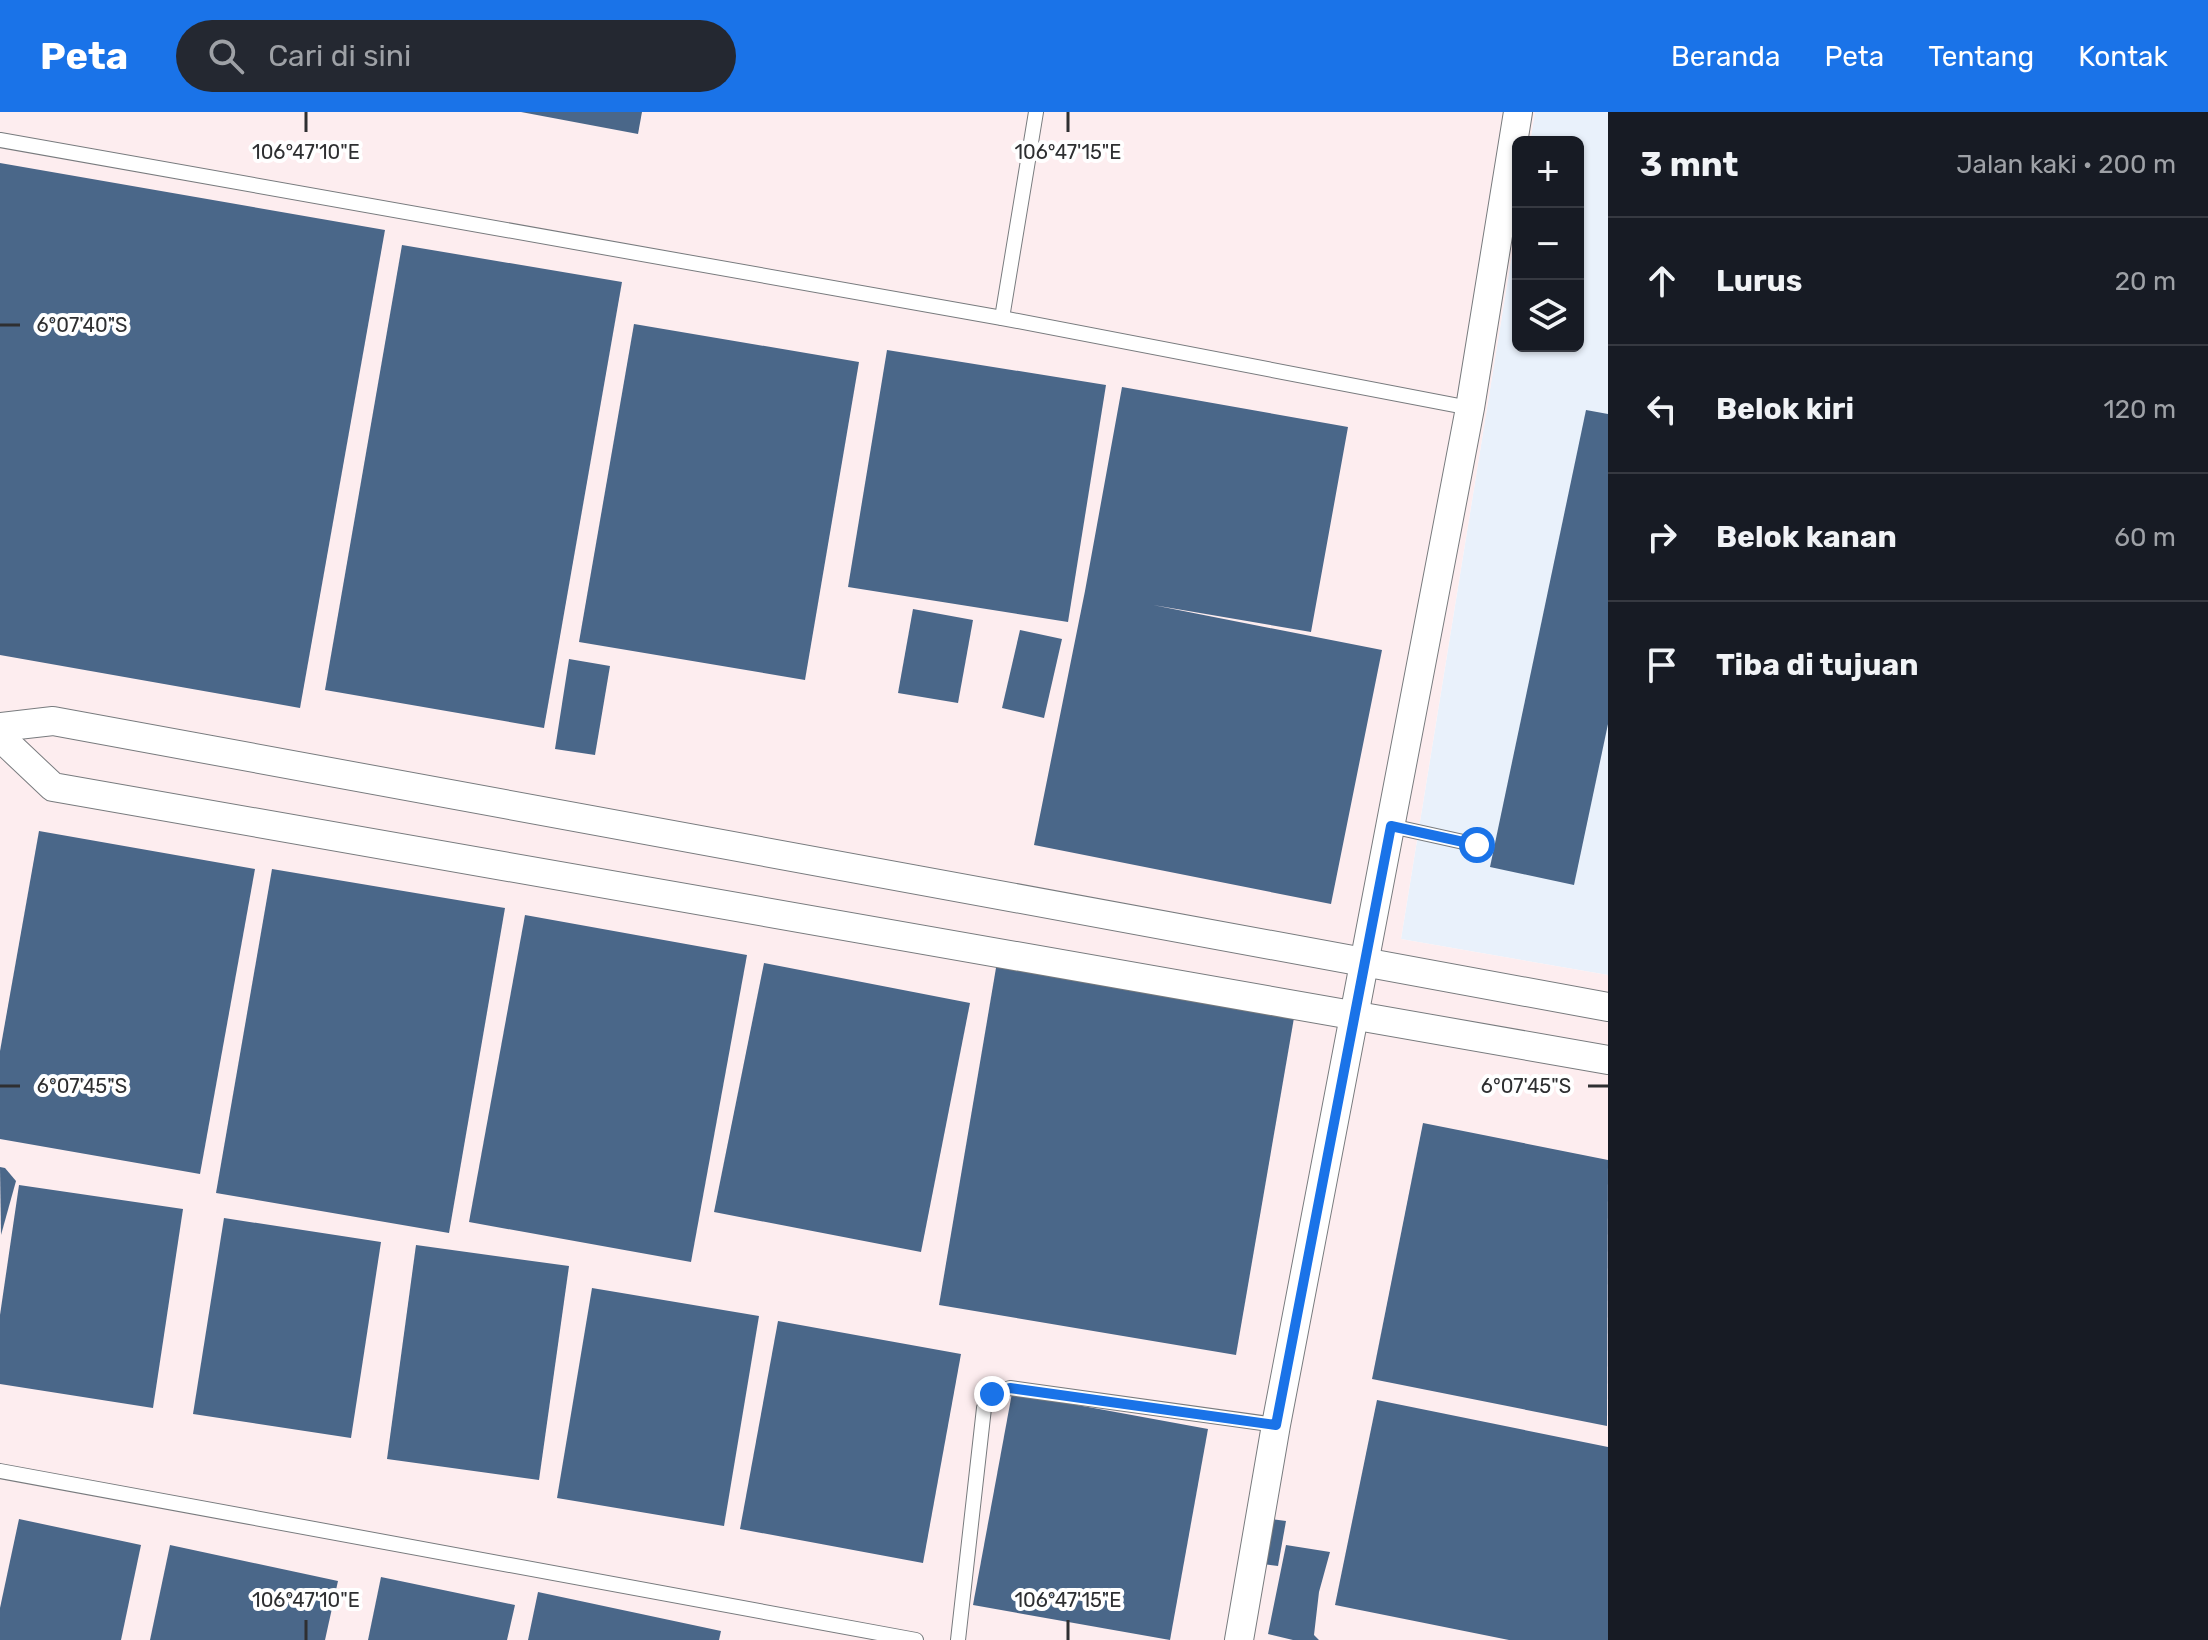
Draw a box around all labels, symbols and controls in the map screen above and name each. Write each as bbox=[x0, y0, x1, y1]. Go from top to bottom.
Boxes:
search box bbox=[176, 20, 736, 92]
text: Peta bbox=[40, 33, 128, 79]
icon: search bbox=[204, 34, 248, 78]
text: Cari di sini bbox=[268, 38, 411, 74]
text: Beranda bbox=[1671, 40, 1780, 73]
text: Peta bbox=[1824, 40, 1884, 73]
text: Tentang bbox=[1928, 40, 2034, 73]
text: Kontak bbox=[2078, 40, 2168, 73]
map controls bbox=[1512, 136, 1584, 352]
button: + bbox=[1512, 136, 1584, 208]
text: 106°47'10"E bbox=[252, 140, 360, 164]
text: 106°47'15"E bbox=[1015, 140, 1121, 164]
text: 3 mnt bbox=[1640, 144, 1738, 185]
text: Jalan kaki · 200 m bbox=[1956, 149, 2176, 180]
button: − bbox=[1512, 208, 1584, 280]
icon: ahead bbox=[1640, 259, 1684, 303]
text: Lurus bbox=[1716, 263, 1802, 299]
text: 20 m bbox=[2115, 266, 2176, 297]
button: layers bbox=[1512, 280, 1584, 352]
text: 6°07'40"S bbox=[36, 313, 128, 337]
icon: left bbox=[1640, 387, 1684, 431]
text: Belok kiri bbox=[1716, 391, 1854, 427]
text: 120 m bbox=[2104, 394, 2176, 425]
icon: right bbox=[1640, 515, 1684, 559]
text: Belok kanan bbox=[1716, 519, 1897, 555]
text: 60 m bbox=[2114, 522, 2176, 553]
icon: arrive bbox=[1640, 643, 1684, 687]
text: Tiba di tujuan bbox=[1716, 647, 1918, 683]
route start bbox=[1459, 827, 1495, 863]
text: 6°07'45"S bbox=[37, 1074, 127, 1098]
text: 6°07'45"S bbox=[1481, 1074, 1571, 1098]
route end bbox=[974, 1376, 1010, 1412]
text: 106°47'10"E bbox=[252, 1588, 360, 1612]
text: 106°47'15"E bbox=[1015, 1588, 1121, 1612]

